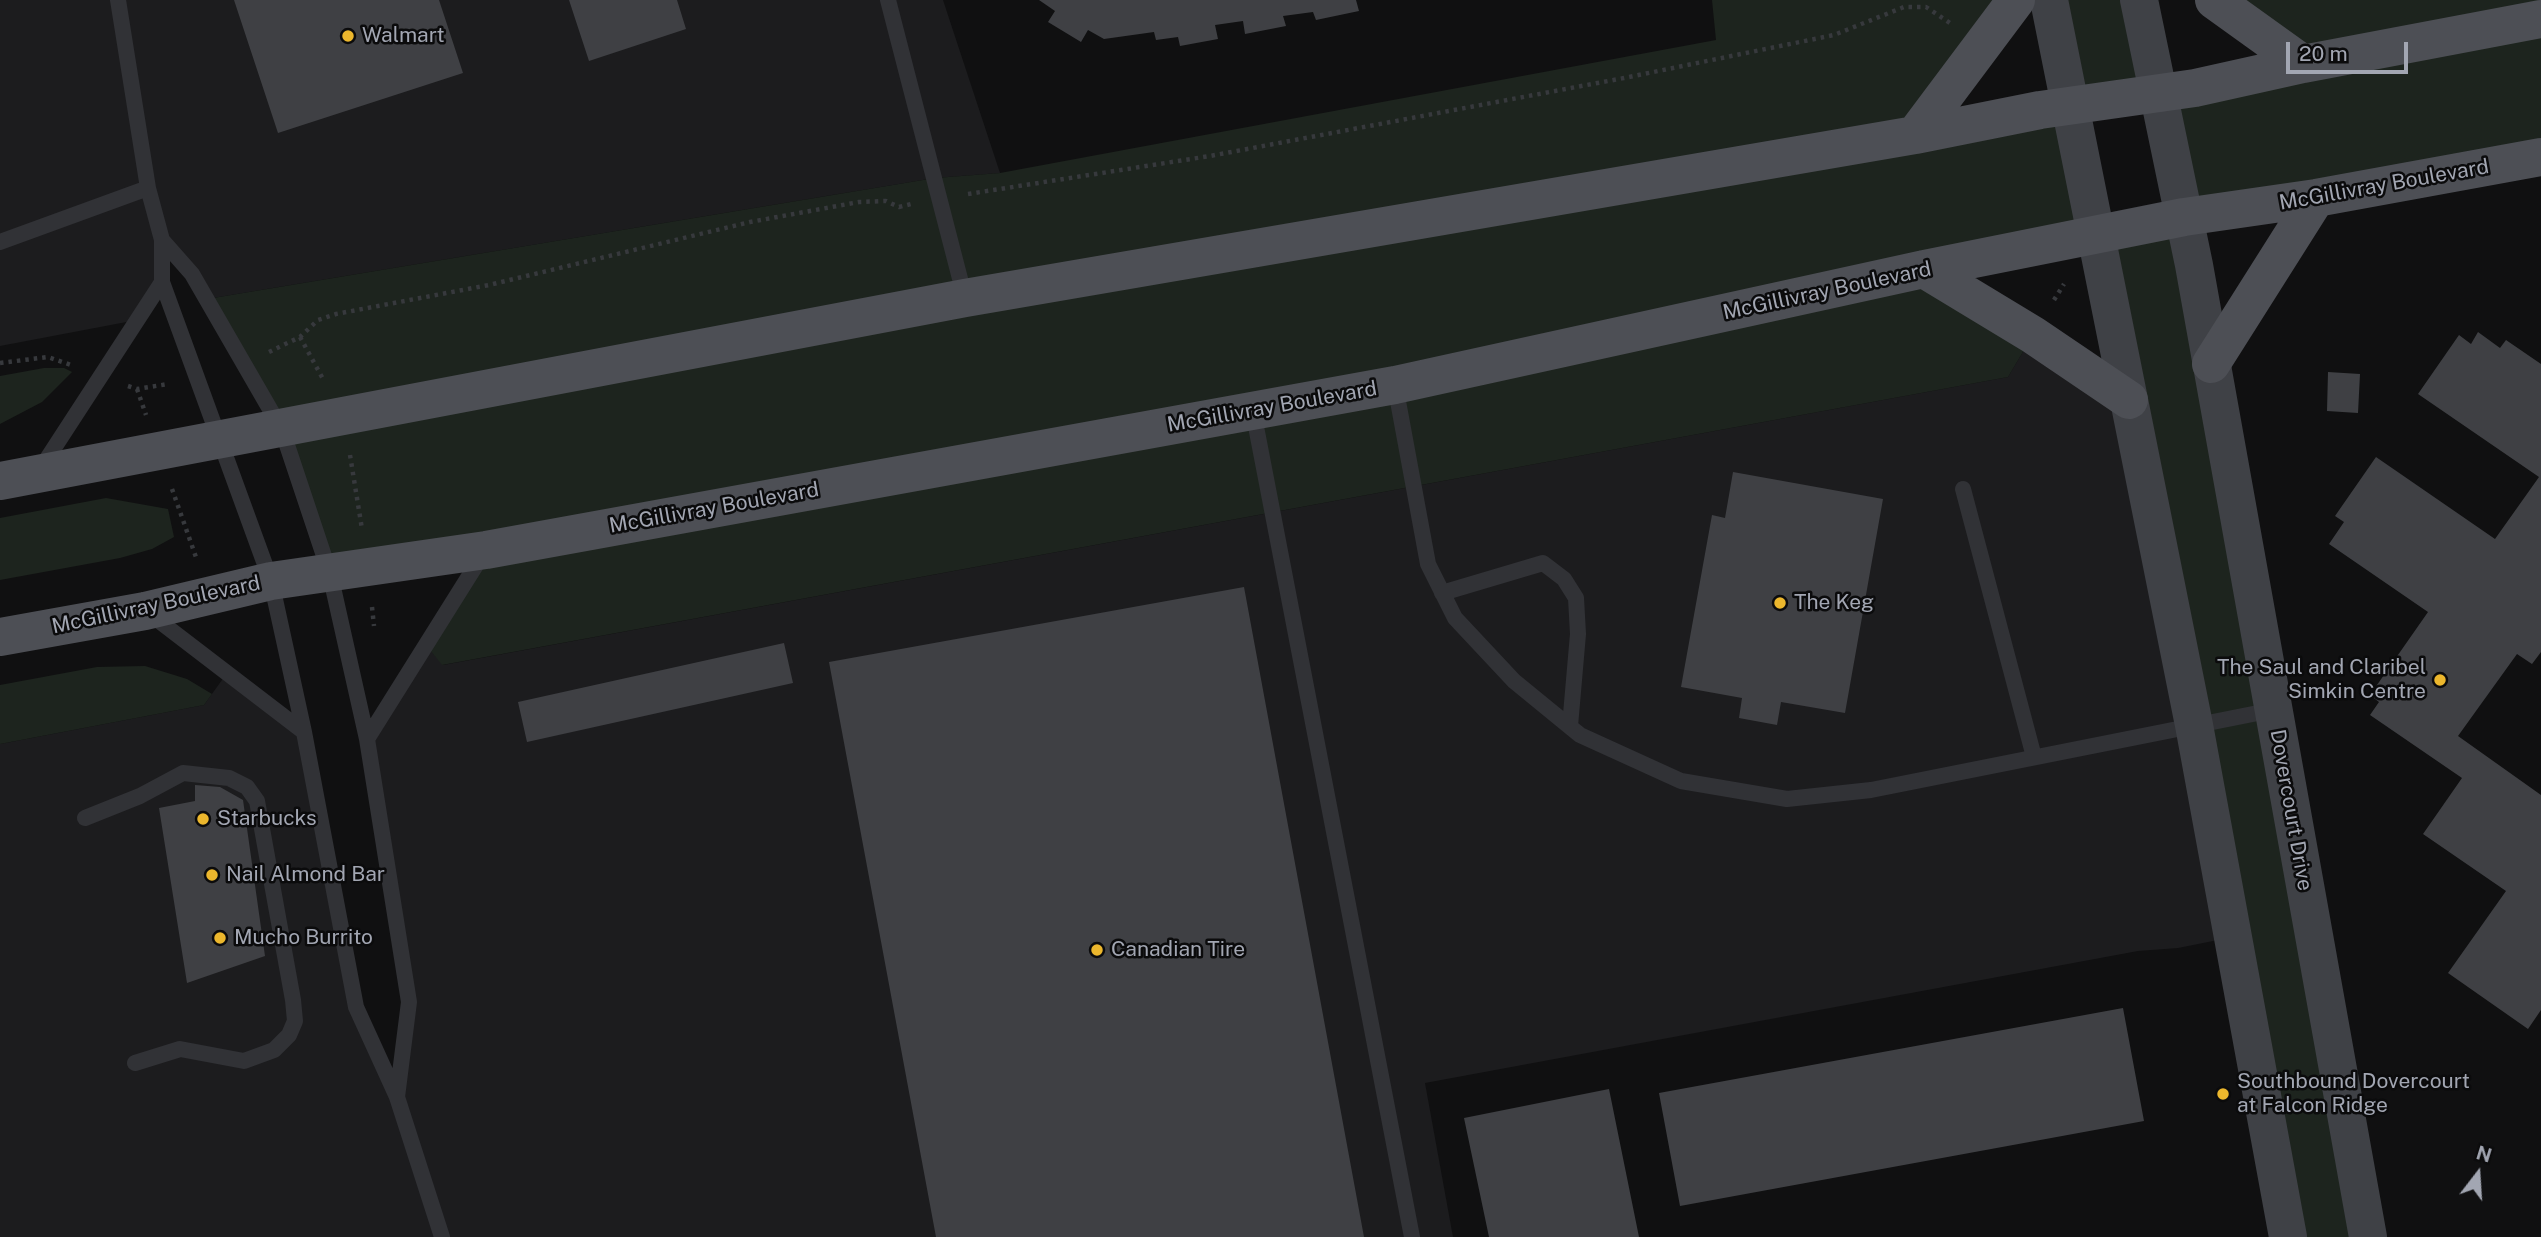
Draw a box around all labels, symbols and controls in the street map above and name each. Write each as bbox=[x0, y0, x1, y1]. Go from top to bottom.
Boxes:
place label: Walmart bbox=[362, 23, 445, 49]
marker: Walmart bbox=[340, 28, 356, 44]
scale bar bbox=[2289, 28, 2412, 72]
text: 20 m bbox=[2299, 41, 2348, 66]
street label: McGillivray Boulevard bbox=[2277, 154, 2491, 216]
street label: McGillivray Boulevard bbox=[1720, 257, 1934, 325]
street label: McGillivray Boulevard bbox=[1165, 376, 1379, 438]
street label: McGillivray Boulevard bbox=[607, 477, 821, 539]
street label: McGillivray Boulevard bbox=[49, 571, 263, 639]
place label: The Keg bbox=[1794, 590, 1874, 616]
marker: The Keg bbox=[1772, 595, 1788, 611]
place label: The Saul and Claribel Simkin Centre bbox=[2217, 655, 2426, 705]
marker: The Saul and Claribel Simkin Centre bbox=[2432, 672, 2448, 688]
street label: Dovercourt Drive bbox=[2264, 727, 2318, 893]
place label: Starbucks bbox=[217, 806, 317, 832]
marker: Starbucks bbox=[195, 811, 211, 827]
place label: Nail Almond Bar bbox=[226, 862, 385, 888]
marker: Nail Almond Bar bbox=[204, 867, 220, 883]
place label: Mucho Burrito bbox=[234, 925, 373, 951]
marker: Mucho Burrito bbox=[212, 930, 228, 946]
place label: Canadian Tire bbox=[1111, 937, 1245, 963]
marker: Canadian Tire bbox=[1089, 942, 1105, 958]
place label: Southbound Dovercourt at Falcon Ridge bbox=[2237, 1069, 2470, 1119]
marker: Southbound Dovercourt at Falcon Ridge bbox=[2215, 1086, 2231, 1102]
north arrow bbox=[2443, 1139, 2513, 1209]
text: N bbox=[2474, 1141, 2494, 1167]

